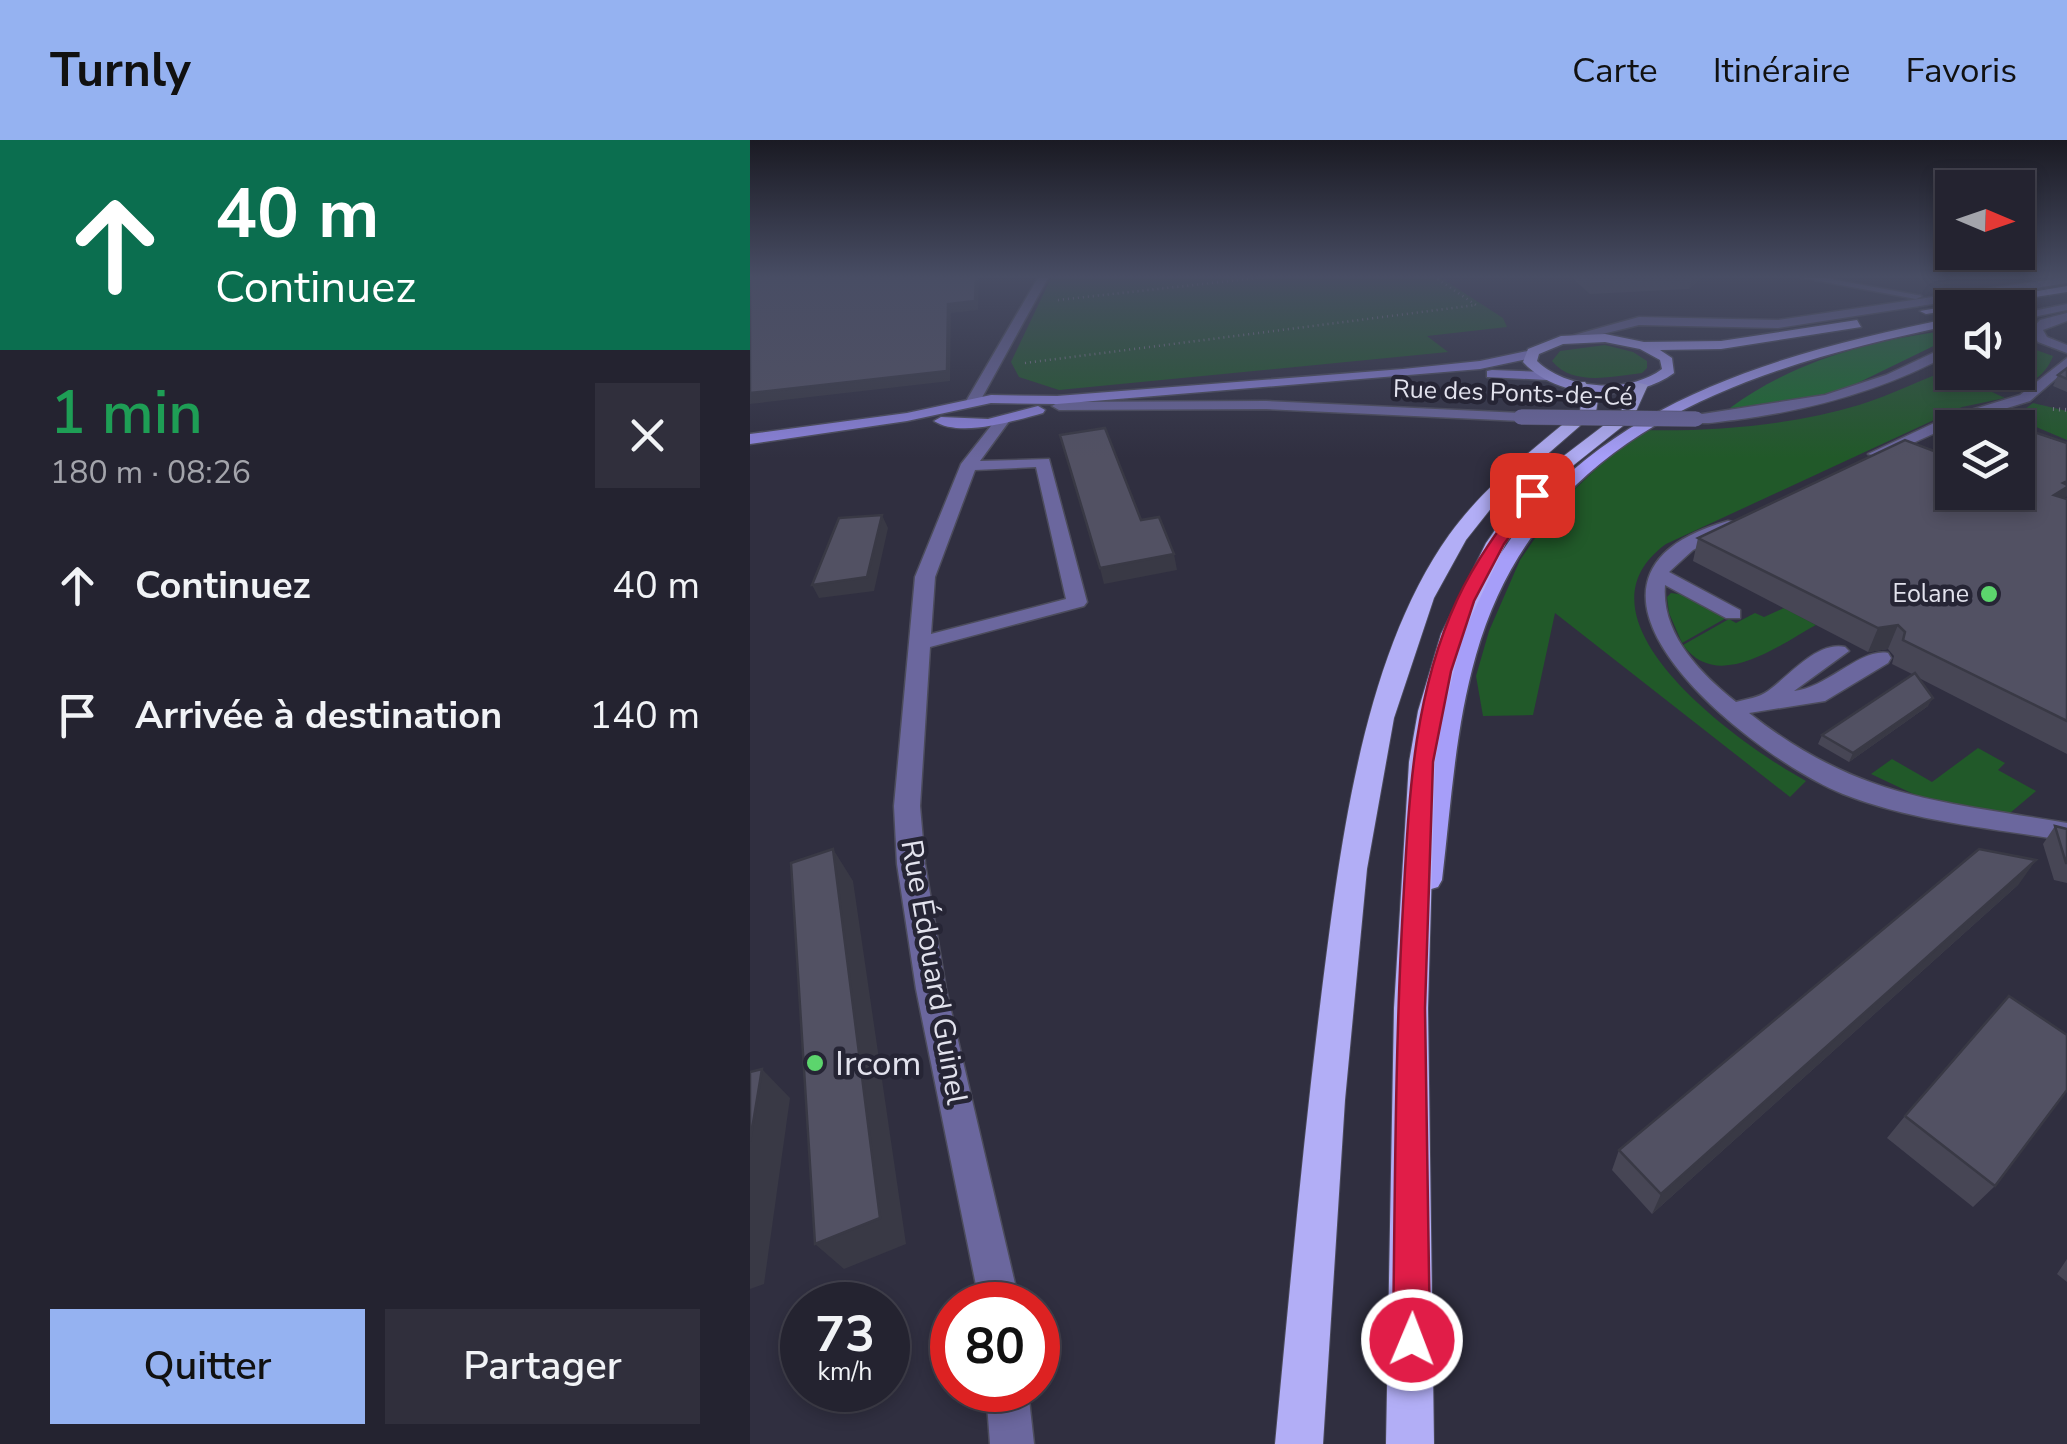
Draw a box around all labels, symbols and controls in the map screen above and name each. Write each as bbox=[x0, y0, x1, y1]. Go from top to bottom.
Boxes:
text: Turnly bbox=[50, 37, 191, 103]
text: Carte bbox=[1572, 47, 1658, 94]
text: Itinéraire bbox=[1713, 47, 1850, 94]
text: Favoris bbox=[1905, 47, 2017, 94]
text: 40 m bbox=[215, 166, 379, 262]
north arrow bbox=[1935, 170, 2035, 270]
map controls bbox=[1935, 170, 2035, 510]
icon: ahead bbox=[50, 180, 180, 310]
text: Continuez bbox=[215, 257, 416, 318]
button: sound bbox=[1935, 290, 2035, 390]
text: 1 min bbox=[50, 372, 203, 454]
street label: Rue des Ponts-de-Cé bbox=[1393, 372, 1633, 414]
button: close bbox=[595, 383, 700, 488]
button: layers bbox=[1935, 410, 2035, 510]
text: 180 m · 08:26 bbox=[50, 451, 251, 494]
pin bbox=[1490, 453, 1575, 538]
icon: arrive bbox=[1505, 468, 1560, 523]
icon: ahead bbox=[50, 558, 105, 613]
text: Continuez bbox=[135, 560, 310, 611]
text: 40 m bbox=[612, 560, 700, 611]
place label: Eolane bbox=[1892, 577, 1969, 611]
marker: Eolane bbox=[1978, 583, 2000, 605]
icon: arrive bbox=[50, 688, 105, 743]
text: Arrivée à destination bbox=[135, 690, 502, 741]
text: 140 m bbox=[589, 690, 700, 741]
street label: Rue Édouard Guinel bbox=[891, 836, 977, 1108]
place label: Ircom bbox=[835, 1040, 922, 1087]
marker: Ircom bbox=[804, 1052, 826, 1074]
speed limit sign: 80 bbox=[930, 1282, 1060, 1412]
position arrow bbox=[1360, 1288, 1464, 1392]
text: 73 bbox=[815, 1300, 875, 1369]
button: Quitter bbox=[50, 1309, 365, 1424]
button: Partager bbox=[385, 1309, 700, 1424]
text: km/h bbox=[817, 1355, 873, 1389]

